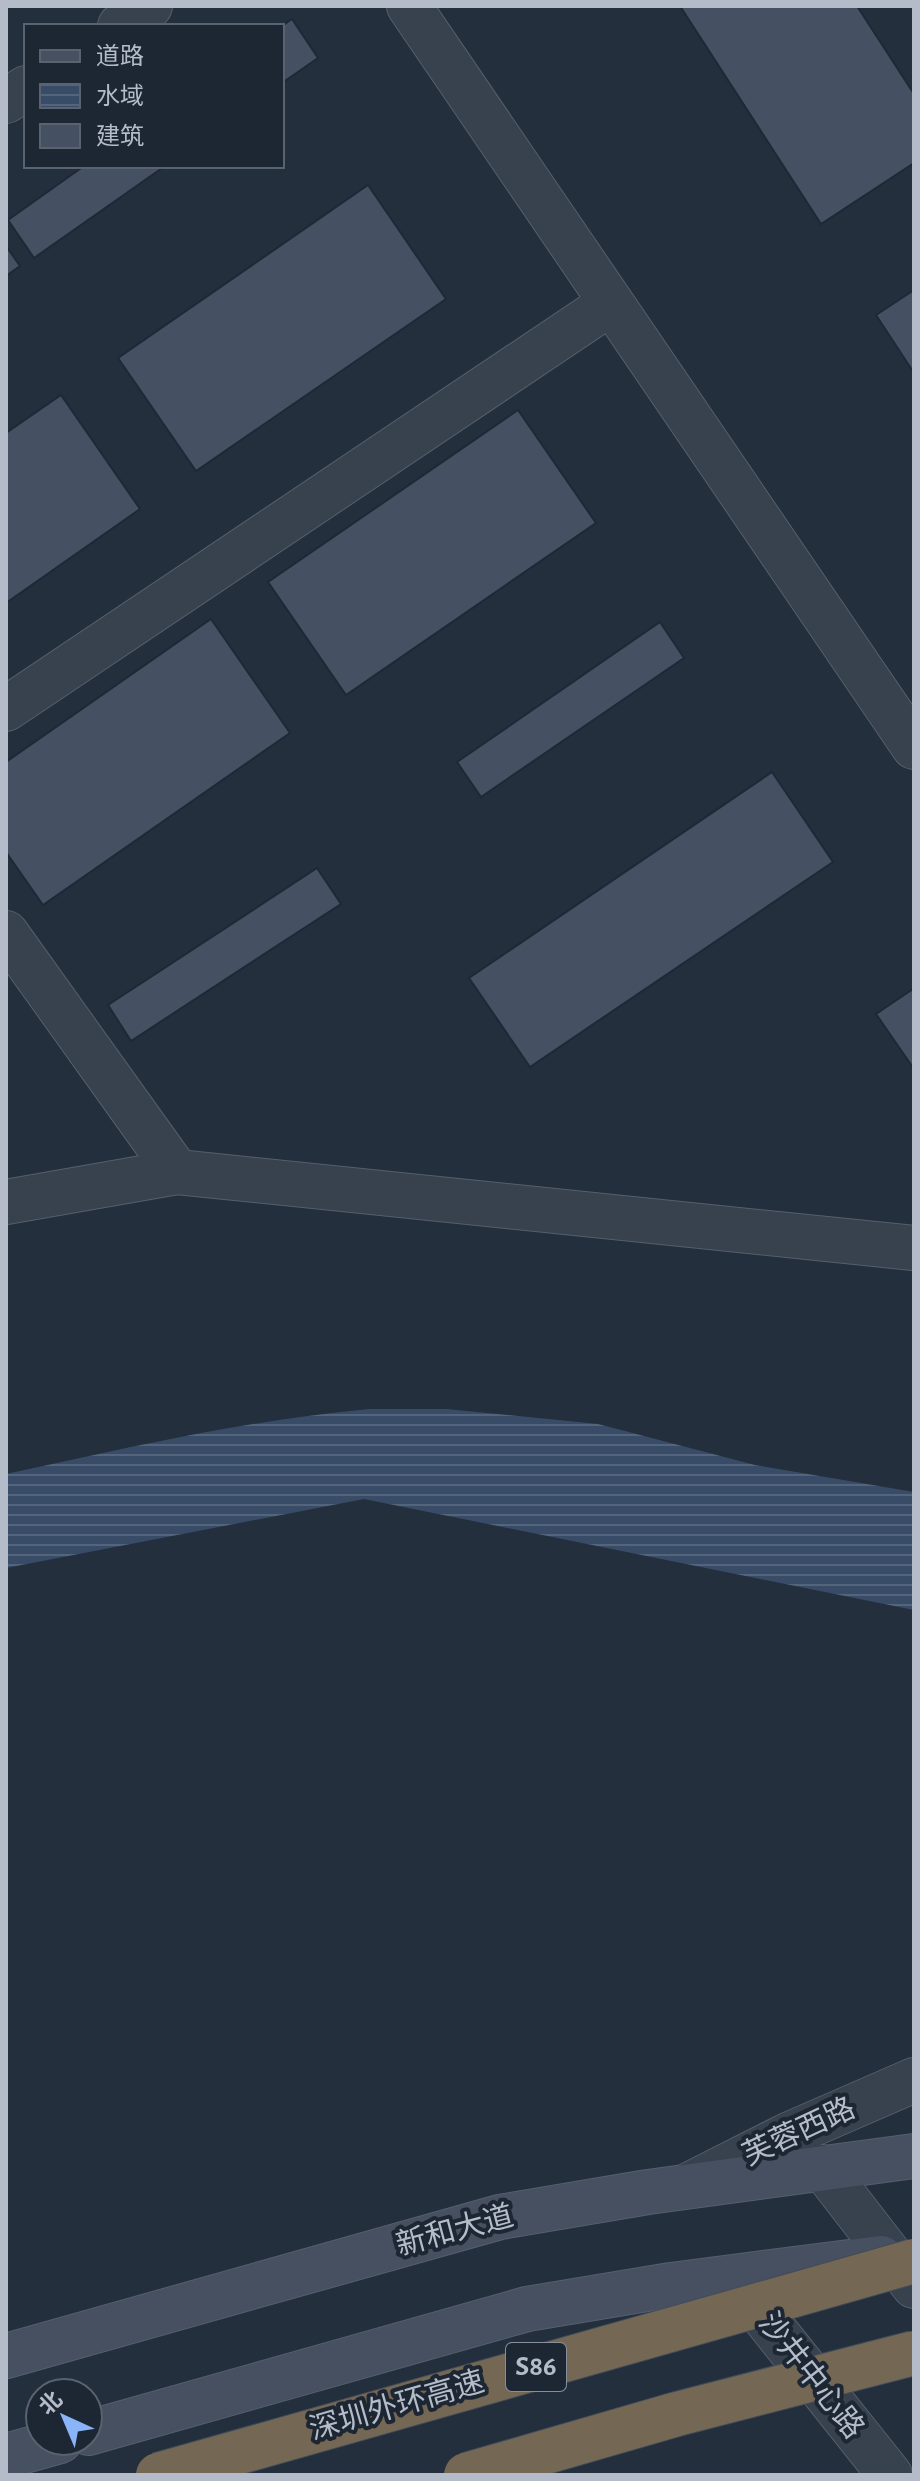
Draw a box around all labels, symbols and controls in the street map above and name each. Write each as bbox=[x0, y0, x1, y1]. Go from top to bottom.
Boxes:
legend bbox=[24, 24, 284, 168]
text: 道路 bbox=[96, 43, 144, 69]
text: 水域 bbox=[96, 83, 144, 109]
text: 建筑 bbox=[96, 123, 144, 149]
street label: 芙蓉西路 bbox=[737, 2091, 860, 2171]
street label: 新和大道 bbox=[393, 2199, 517, 2261]
street label: 沙井中心路 bbox=[753, 2306, 871, 2444]
road number: S86 bbox=[506, 2343, 566, 2391]
street label: 深圳外环高速 bbox=[306, 2365, 488, 2445]
north arrow bbox=[24, 2377, 104, 2457]
text: 北 bbox=[35, 2387, 66, 2419]

